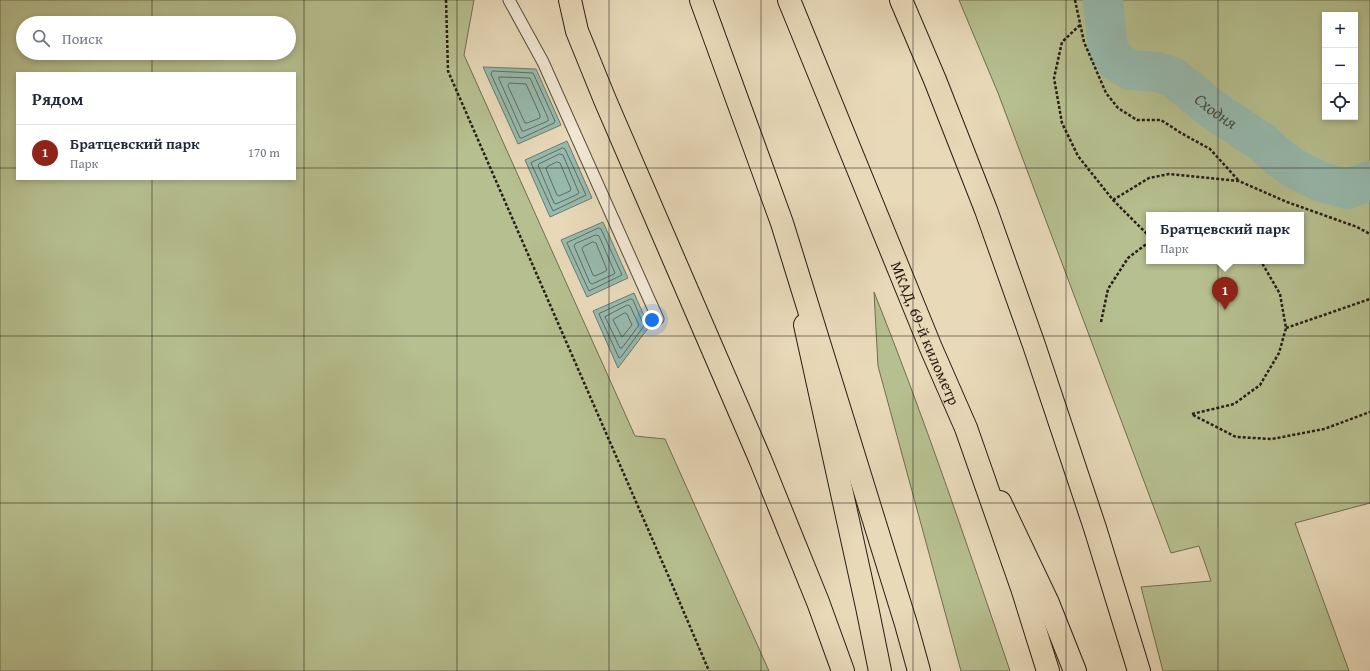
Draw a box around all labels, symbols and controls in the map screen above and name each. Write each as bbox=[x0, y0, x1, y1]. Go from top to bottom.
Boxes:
map controls bbox=[1322, 12, 1358, 120]
button: + bbox=[1322, 12, 1358, 48]
search box bbox=[16, 16, 296, 60]
icon: search bbox=[30, 27, 52, 49]
text: Поиск bbox=[62, 28, 103, 49]
button: − bbox=[1322, 48, 1358, 84]
button: locate bbox=[1322, 84, 1358, 120]
text: Рядом bbox=[32, 86, 83, 111]
water label: Сходня bbox=[1189, 87, 1243, 135]
text: Братцевский парк bbox=[70, 133, 200, 154]
text: 1 bbox=[42, 143, 48, 162]
text: 170 m bbox=[248, 143, 280, 162]
text: Парк bbox=[70, 154, 98, 173]
popup bbox=[1146, 212, 1304, 264]
text: Братцевский парк bbox=[1160, 218, 1290, 239]
text: Парк bbox=[1160, 239, 1189, 258]
street label: МКАД, 69-й километр bbox=[885, 258, 967, 409]
pin: 1 bbox=[1212, 277, 1238, 310]
your location bbox=[642, 310, 662, 330]

